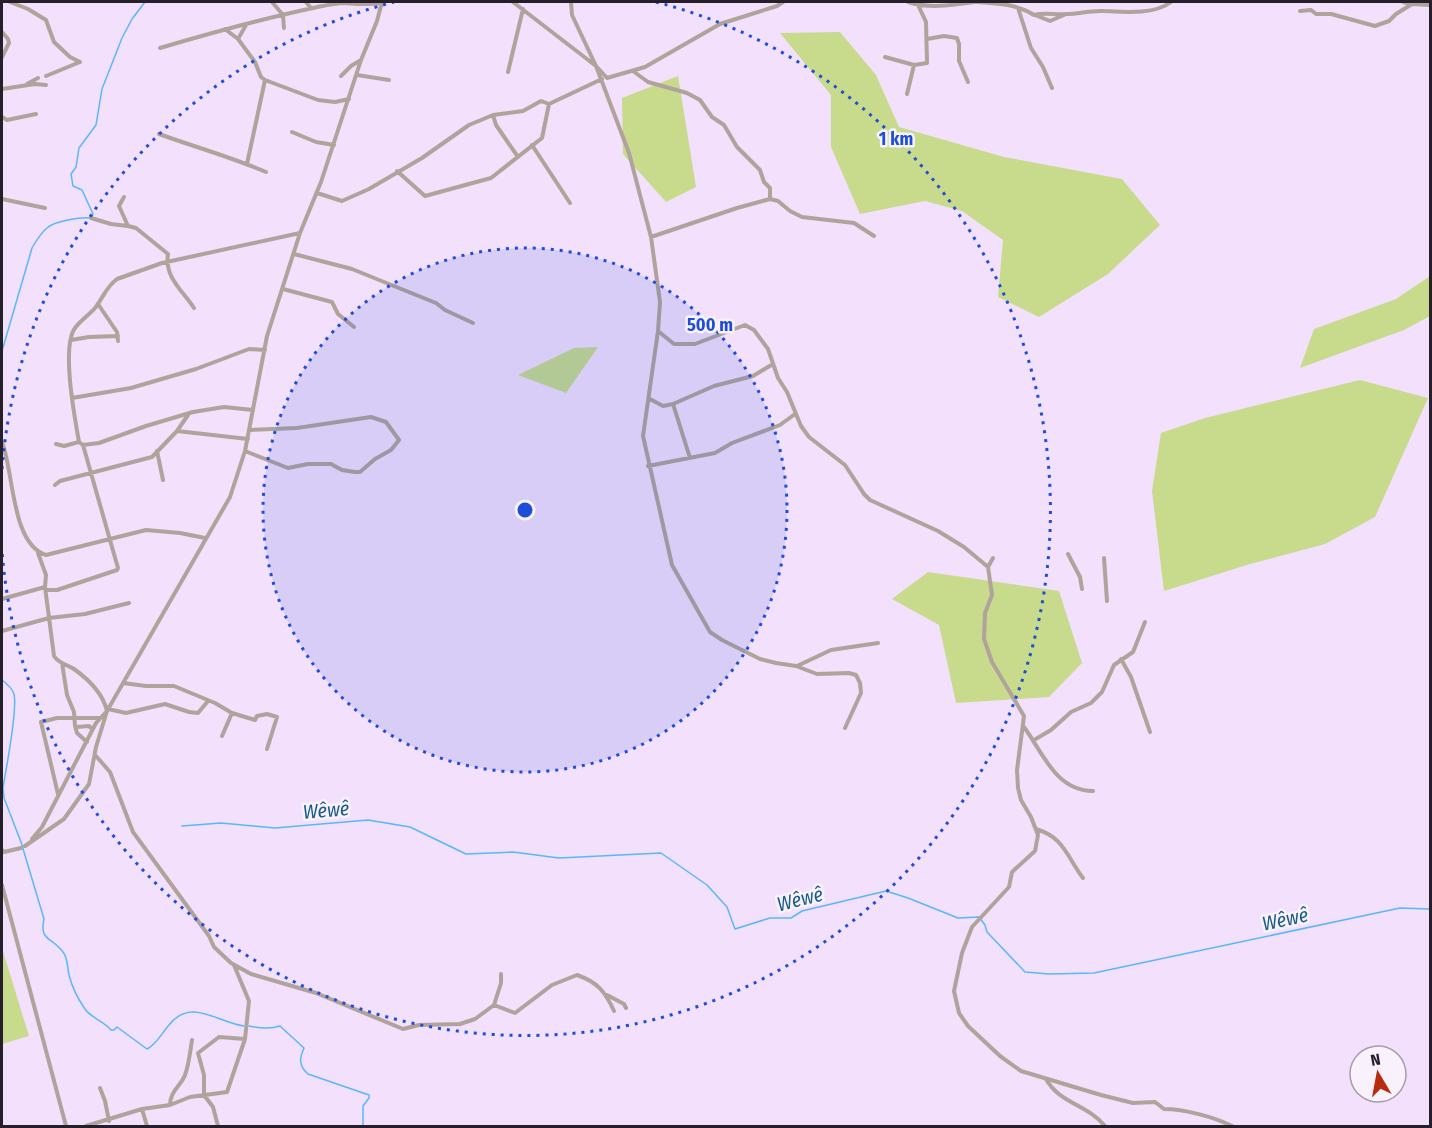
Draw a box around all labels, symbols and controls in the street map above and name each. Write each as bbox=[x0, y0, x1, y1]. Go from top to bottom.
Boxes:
text: 1 km bbox=[879, 128, 913, 150]
text: 500 m bbox=[687, 314, 733, 336]
centre of rings bbox=[515, 500, 535, 520]
water label: Wêwê bbox=[302, 796, 351, 824]
water label: Wêwê bbox=[775, 882, 826, 916]
water label: Wêwê bbox=[1260, 902, 1311, 936]
north arrow bbox=[1348, 1044, 1408, 1104]
text: N bbox=[1369, 1050, 1382, 1070]

